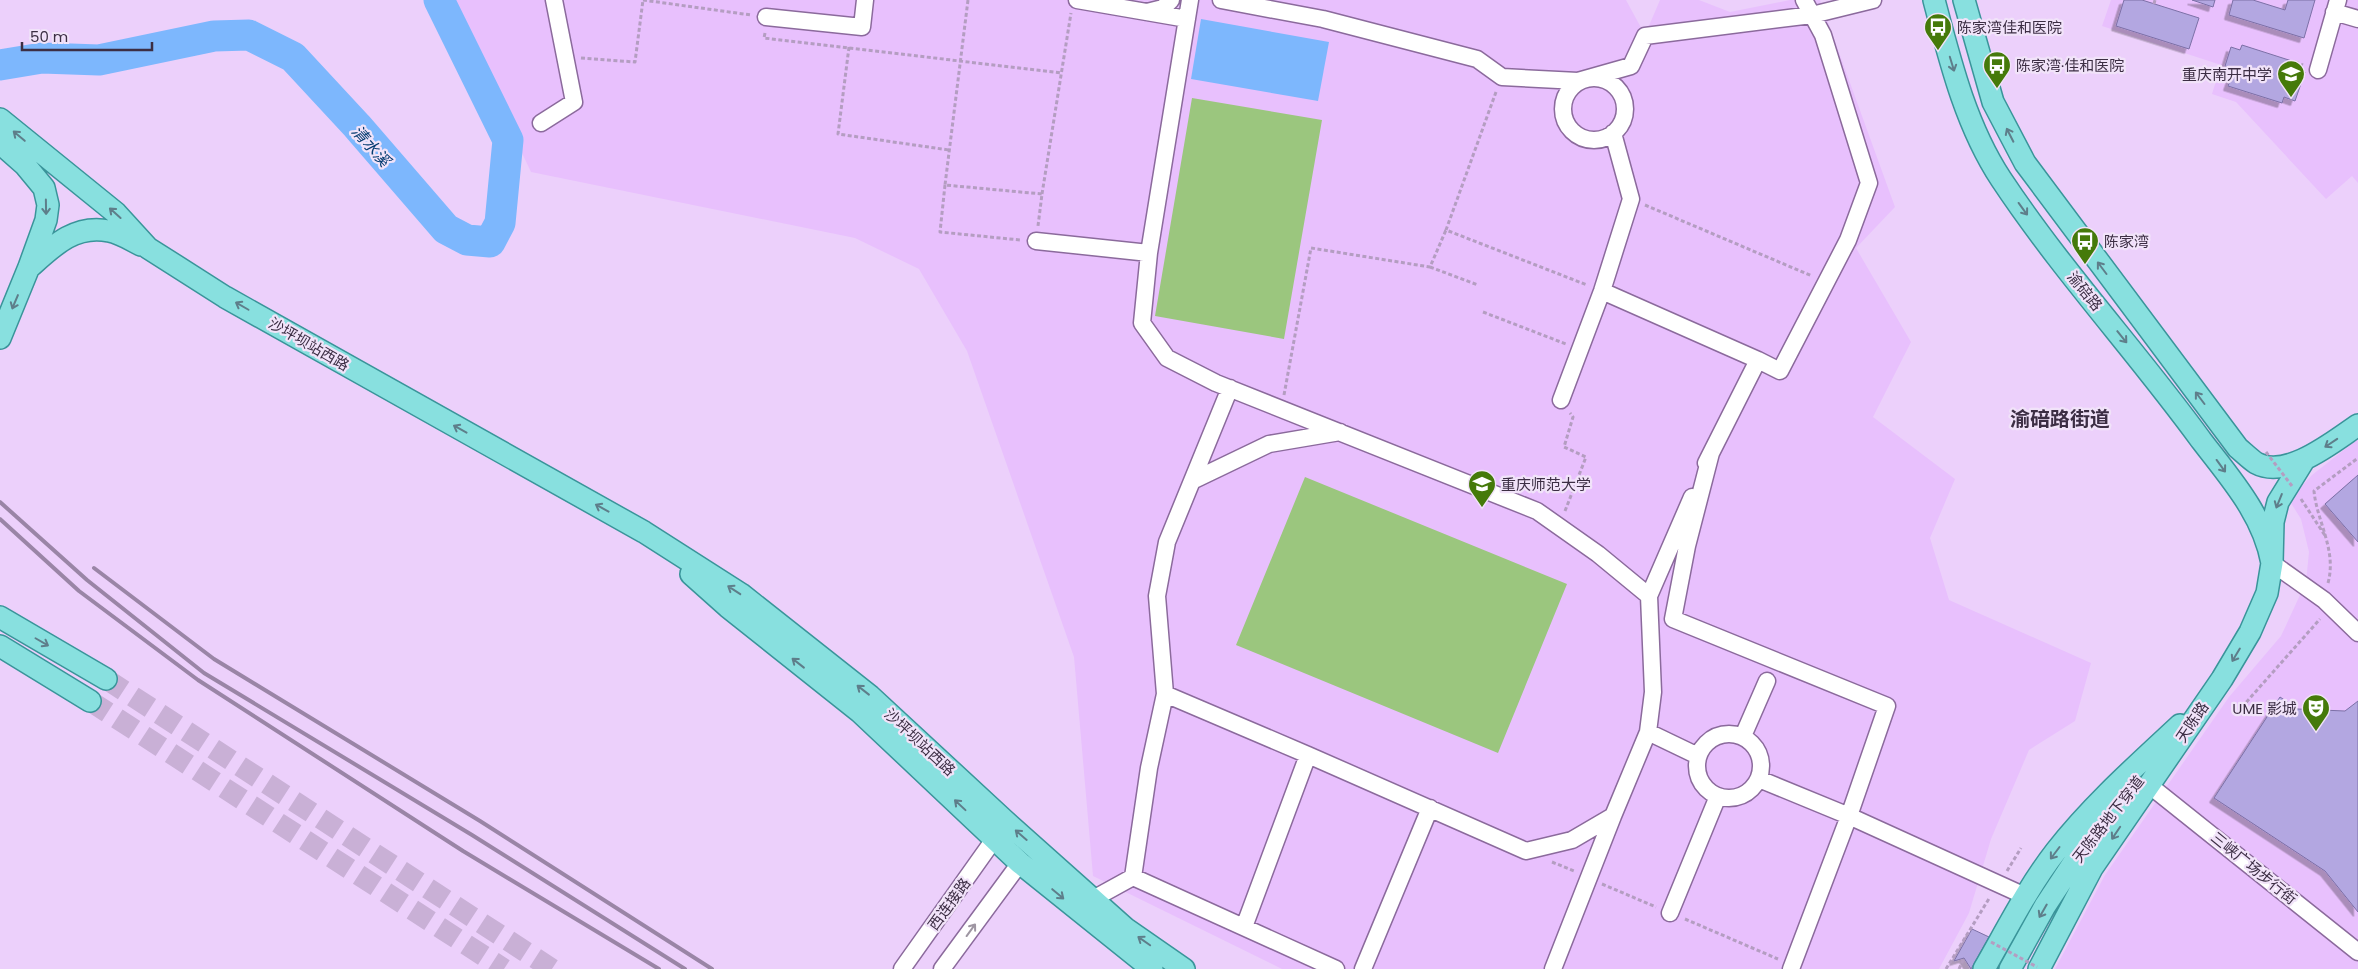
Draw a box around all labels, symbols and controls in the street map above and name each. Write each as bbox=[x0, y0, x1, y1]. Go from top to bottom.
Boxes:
bus stop icon: 陈家湾佳和医院 bbox=[1923, 12, 1953, 51]
place label: 陈家湾佳和医院 bbox=[1957, 17, 2062, 38]
scale bar bbox=[22, 20, 152, 52]
text: 50 m bbox=[30, 26, 68, 47]
bus stop icon: 陈家湾·佳和医院 bbox=[1982, 50, 2012, 89]
one-way arrow bbox=[1947, 55, 1957, 71]
place label: 陈家湾·佳和医院 bbox=[2016, 55, 2124, 76]
school or university icon: 重庆南开中学 bbox=[2276, 59, 2306, 98]
place label: 重庆南开中学 bbox=[2182, 64, 2272, 85]
water label: 清水溪 bbox=[346, 120, 397, 173]
one-way arrow bbox=[2005, 128, 2014, 143]
one-way arrow bbox=[13, 130, 26, 141]
one-way arrow bbox=[42, 199, 51, 215]
one-way arrow bbox=[2017, 202, 2028, 215]
one-way arrow bbox=[108, 207, 121, 219]
bus stop icon: 陈家湾 bbox=[2070, 226, 2100, 265]
place label: 陈家湾 bbox=[2104, 231, 2149, 252]
one-way arrow bbox=[2097, 261, 2107, 275]
street label: 渝碚路 bbox=[2063, 267, 2107, 315]
one-way arrow bbox=[9, 295, 18, 310]
one-way arrow bbox=[235, 301, 249, 311]
street label: 沙坪坝站西路 bbox=[265, 312, 353, 376]
one-way arrow bbox=[2116, 331, 2127, 344]
one-way arrow bbox=[2195, 391, 2205, 405]
district label: 渝碚路街道 bbox=[2010, 405, 2110, 433]
one-way arrow bbox=[452, 424, 467, 434]
one-way arrow bbox=[2325, 438, 2339, 448]
one-way arrow bbox=[2216, 459, 2226, 473]
school or university icon: 重庆师范大学 bbox=[1467, 469, 1497, 508]
place label: 重庆师范大学 bbox=[1501, 474, 1591, 495]
one-way arrow bbox=[2274, 493, 2284, 508]
one-way arrow bbox=[594, 503, 609, 513]
one-way arrow bbox=[728, 585, 742, 595]
one-way arrow bbox=[35, 637, 49, 647]
one-way arrow bbox=[2231, 647, 2241, 661]
one-way arrow bbox=[792, 658, 805, 669]
one-way arrow bbox=[857, 684, 870, 695]
theatre icon: UME 影城 bbox=[2301, 693, 2331, 732]
street label: 天陈路 bbox=[2171, 697, 2213, 747]
place label: UME 影城 bbox=[2232, 698, 2297, 719]
street label: 沙坪坝站西路 bbox=[880, 704, 960, 780]
street label: 天陈路地下穿道 bbox=[2067, 771, 2149, 867]
one-way arrow bbox=[953, 799, 966, 811]
one-way arrow bbox=[2111, 826, 2121, 840]
street label: 三峡广场步行街 bbox=[2207, 827, 2301, 909]
one-way arrow bbox=[1015, 829, 1028, 841]
one-way arrow bbox=[2050, 846, 2061, 859]
street label: 西连接路 bbox=[923, 874, 975, 934]
one-way arrow bbox=[1051, 888, 1064, 899]
one-way arrow bbox=[2037, 903, 2047, 918]
one-way arrow bbox=[966, 923, 976, 937]
one-way arrow bbox=[1137, 936, 1151, 946]

